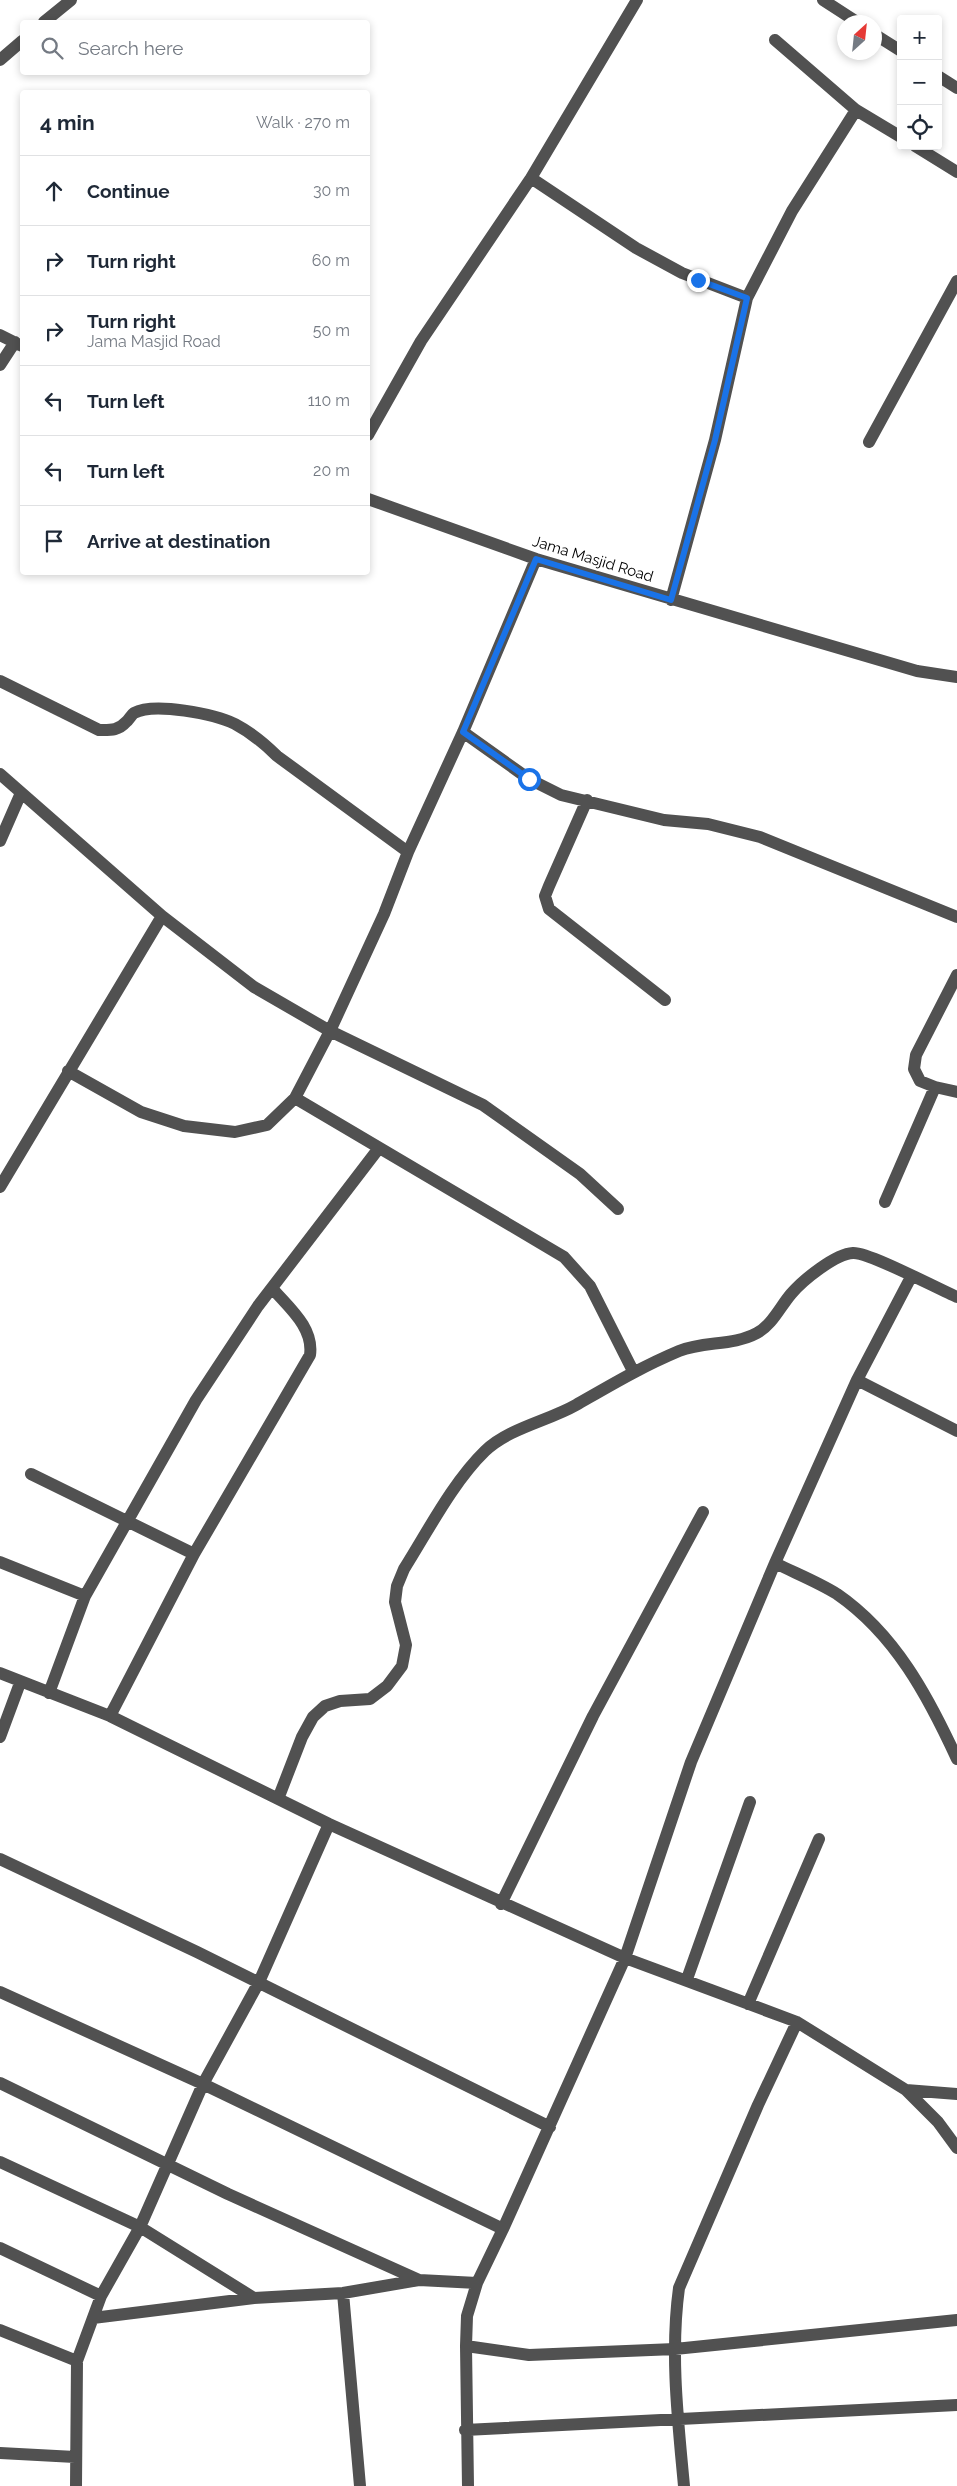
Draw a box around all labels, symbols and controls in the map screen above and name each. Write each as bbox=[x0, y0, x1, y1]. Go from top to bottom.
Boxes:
north arrow bbox=[837, 15, 882, 60]
map controls bbox=[897, 15, 942, 150]
button: + bbox=[897, 15, 942, 60]
search box bbox=[20, 20, 370, 75]
icon: search bbox=[38, 34, 66, 62]
text: Search here bbox=[78, 37, 184, 59]
button: − bbox=[897, 60, 942, 105]
button: locate bbox=[897, 105, 942, 150]
text: 4 min bbox=[40, 110, 95, 135]
text: Walk · 270 m bbox=[256, 113, 350, 132]
icon: ahead bbox=[40, 177, 68, 205]
text: Continue bbox=[87, 180, 170, 202]
text: 30 m bbox=[313, 181, 350, 200]
icon: right bbox=[40, 247, 68, 275]
text: Turn right bbox=[87, 250, 176, 272]
text: 60 m bbox=[312, 251, 350, 270]
route end bbox=[687, 269, 710, 292]
text: Turn right bbox=[87, 310, 176, 332]
icon: right bbox=[40, 317, 68, 345]
text: 50 m bbox=[313, 321, 350, 340]
text: Jama Masjid Road bbox=[87, 332, 221, 351]
icon: left bbox=[40, 387, 68, 415]
text: Turn left bbox=[87, 390, 164, 412]
text: 110 m bbox=[308, 391, 350, 410]
icon: left bbox=[40, 457, 68, 485]
text: Turn left bbox=[87, 460, 164, 482]
text: 20 m bbox=[313, 461, 350, 480]
icon: arrive bbox=[40, 527, 68, 555]
text: Arrive at destination bbox=[87, 530, 271, 552]
street label: Jama Masjid Road bbox=[530, 532, 656, 586]
route start bbox=[518, 768, 541, 791]

